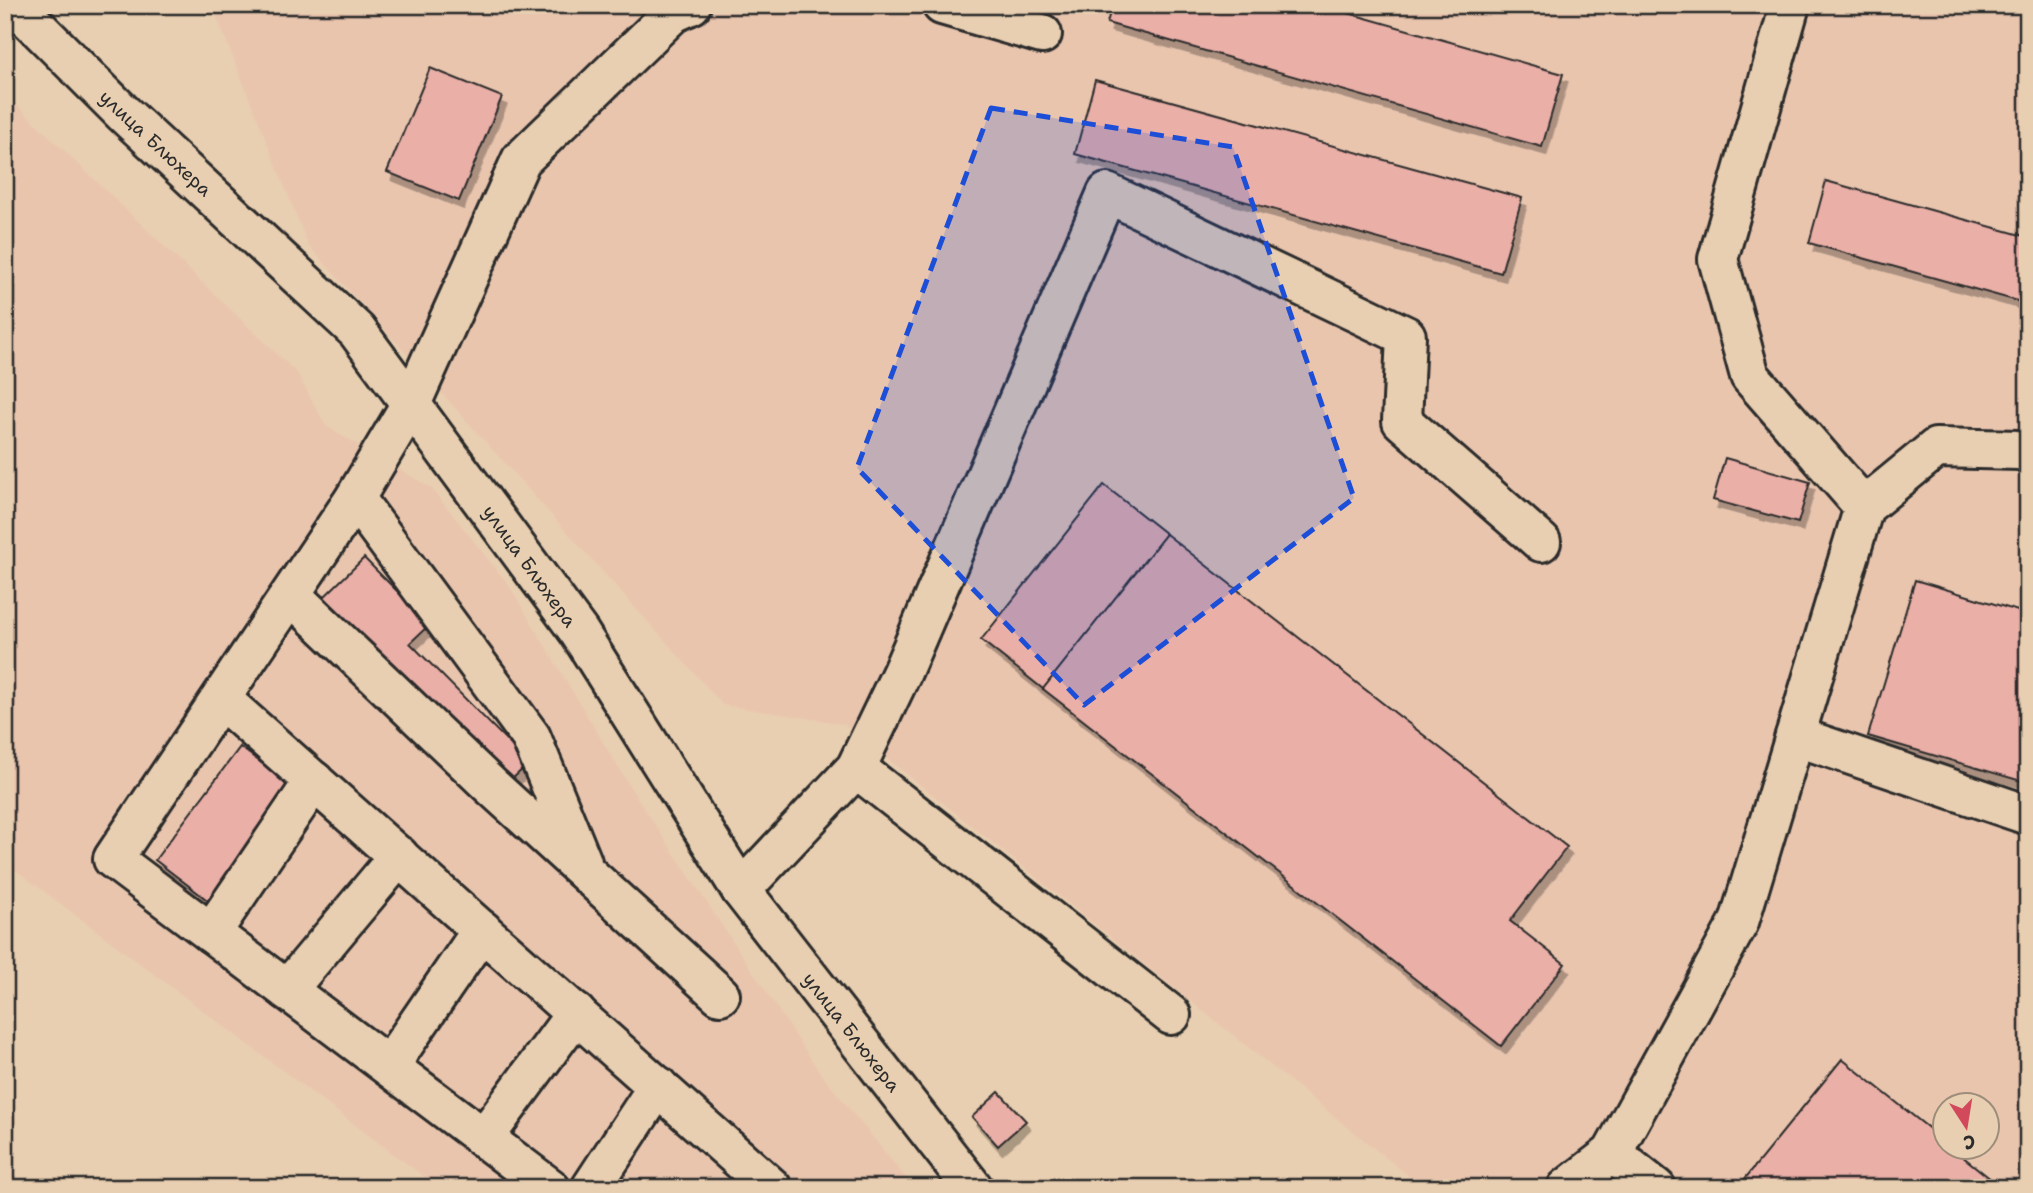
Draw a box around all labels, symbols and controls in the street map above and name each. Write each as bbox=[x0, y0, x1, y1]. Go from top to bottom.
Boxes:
street label: улица Блюхера bbox=[94, 85, 217, 202]
street label: улица Блюхера bbox=[477, 500, 583, 633]
street label: улица Блюхера bbox=[797, 967, 906, 1097]
north arrow bbox=[1932, 1092, 2002, 1162]
text: С bbox=[1961, 1129, 1978, 1156]

